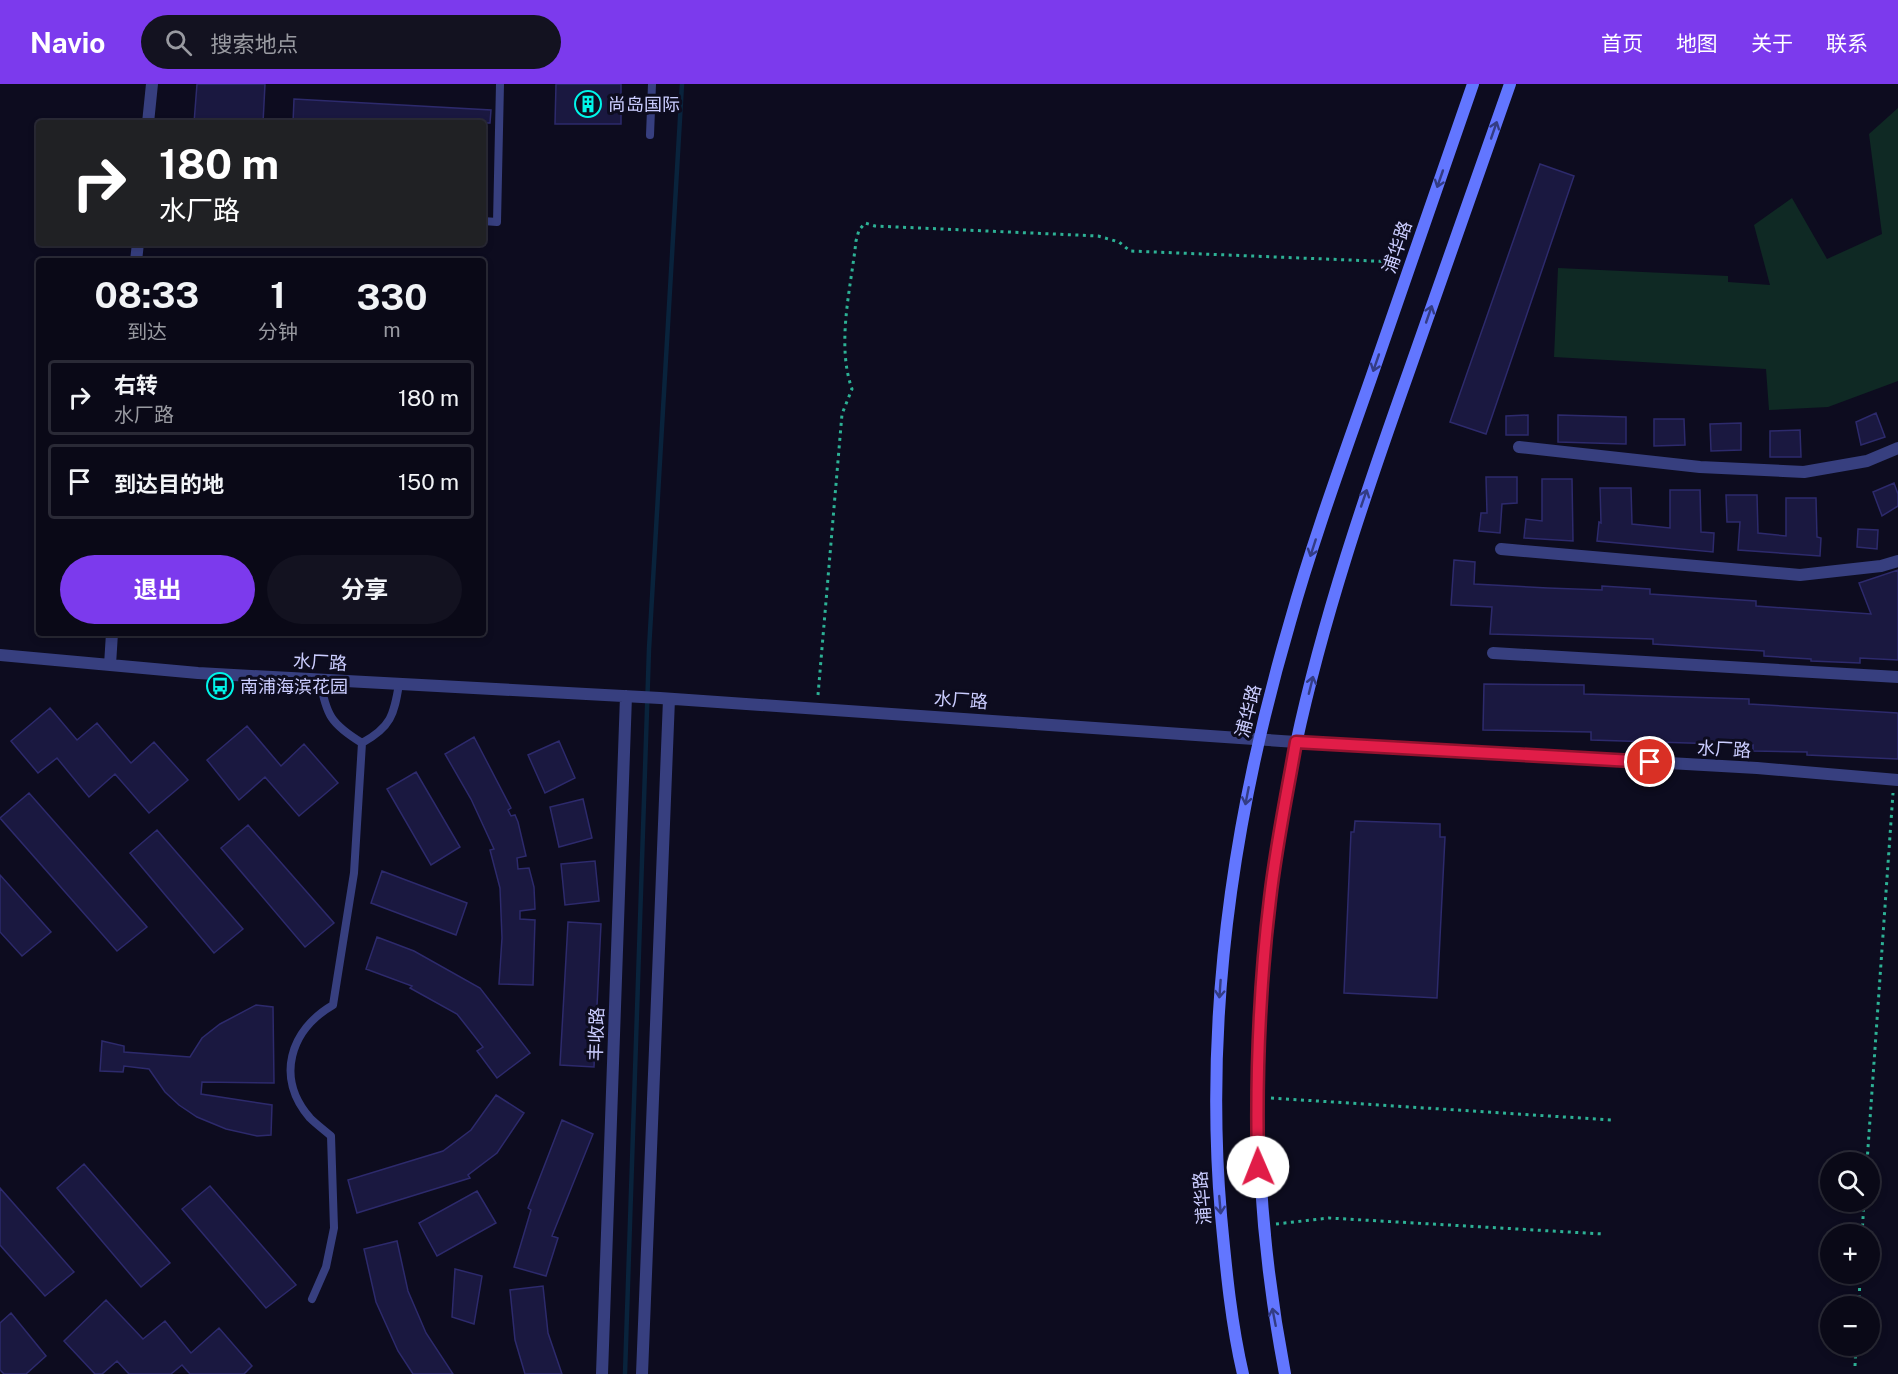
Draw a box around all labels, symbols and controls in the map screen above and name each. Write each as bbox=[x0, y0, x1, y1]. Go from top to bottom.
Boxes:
search box bbox=[141, 15, 561, 69]
text: Navio bbox=[30, 26, 105, 59]
icon: search bbox=[162, 26, 195, 59]
text: 搜索地点 bbox=[210, 31, 298, 57]
text: 首页 bbox=[1601, 31, 1643, 56]
text: 地图 bbox=[1676, 31, 1718, 56]
text: 关于 bbox=[1751, 31, 1793, 56]
text: 联系 bbox=[1826, 31, 1868, 56]
building icon: 尚岛国际 bbox=[573, 89, 603, 119]
place label: 尚岛国际 bbox=[608, 94, 680, 115]
one-way arrow bbox=[1490, 121, 1501, 140]
text: 180 m bbox=[159, 139, 279, 188]
icon: right bbox=[60, 144, 138, 222]
one-way arrow bbox=[1433, 169, 1444, 188]
text: 水厂路 bbox=[159, 194, 240, 226]
street label: 浦华路 bbox=[1378, 218, 1416, 276]
text: 08:33 bbox=[95, 274, 199, 316]
text: 1 bbox=[270, 274, 286, 316]
text: 330 bbox=[357, 276, 427, 318]
one-way arrow bbox=[1425, 305, 1436, 324]
text: m bbox=[383, 318, 401, 342]
text: 到达 bbox=[127, 320, 167, 344]
text: 分钟 bbox=[258, 320, 298, 344]
one-way arrow bbox=[1370, 353, 1381, 372]
text: 右转 bbox=[114, 372, 158, 398]
icon: right bbox=[63, 381, 96, 414]
text: 180 m bbox=[398, 385, 459, 411]
text: 水厂路 bbox=[114, 403, 174, 427]
icon: arrive bbox=[63, 465, 96, 498]
text: 150 m bbox=[398, 469, 459, 495]
text: 到达目的地 bbox=[114, 471, 224, 497]
one-way arrow bbox=[1360, 489, 1371, 508]
one-way arrow bbox=[1307, 538, 1318, 557]
button: 退出 bbox=[60, 555, 255, 624]
button: 分享 bbox=[267, 555, 462, 624]
street label: 水厂路 bbox=[292, 650, 348, 674]
bus stop icon: 南浦海滨花园 bbox=[205, 671, 235, 701]
place label: 南浦海滨花园 bbox=[240, 676, 348, 697]
one-way arrow bbox=[1306, 676, 1318, 695]
street label: 浦华路 bbox=[1231, 682, 1265, 740]
street label: 水厂路 bbox=[933, 688, 989, 712]
pin bbox=[1624, 736, 1675, 787]
street label: 水厂路 bbox=[1696, 737, 1752, 761]
icon: arrive bbox=[1633, 745, 1666, 778]
one-way arrow bbox=[1241, 786, 1252, 805]
one-way arrow bbox=[1215, 979, 1226, 999]
street label: 丰收路 bbox=[585, 1007, 607, 1061]
position arrow bbox=[1226, 1135, 1290, 1199]
map controls bbox=[1820, 1152, 1880, 1356]
button: search bbox=[1820, 1152, 1880, 1212]
street label: 浦华路 bbox=[1189, 1170, 1215, 1226]
one-way arrow bbox=[1215, 1194, 1226, 1214]
button: + bbox=[1820, 1224, 1880, 1284]
button: − bbox=[1820, 1296, 1880, 1356]
one-way arrow bbox=[1268, 1307, 1279, 1327]

